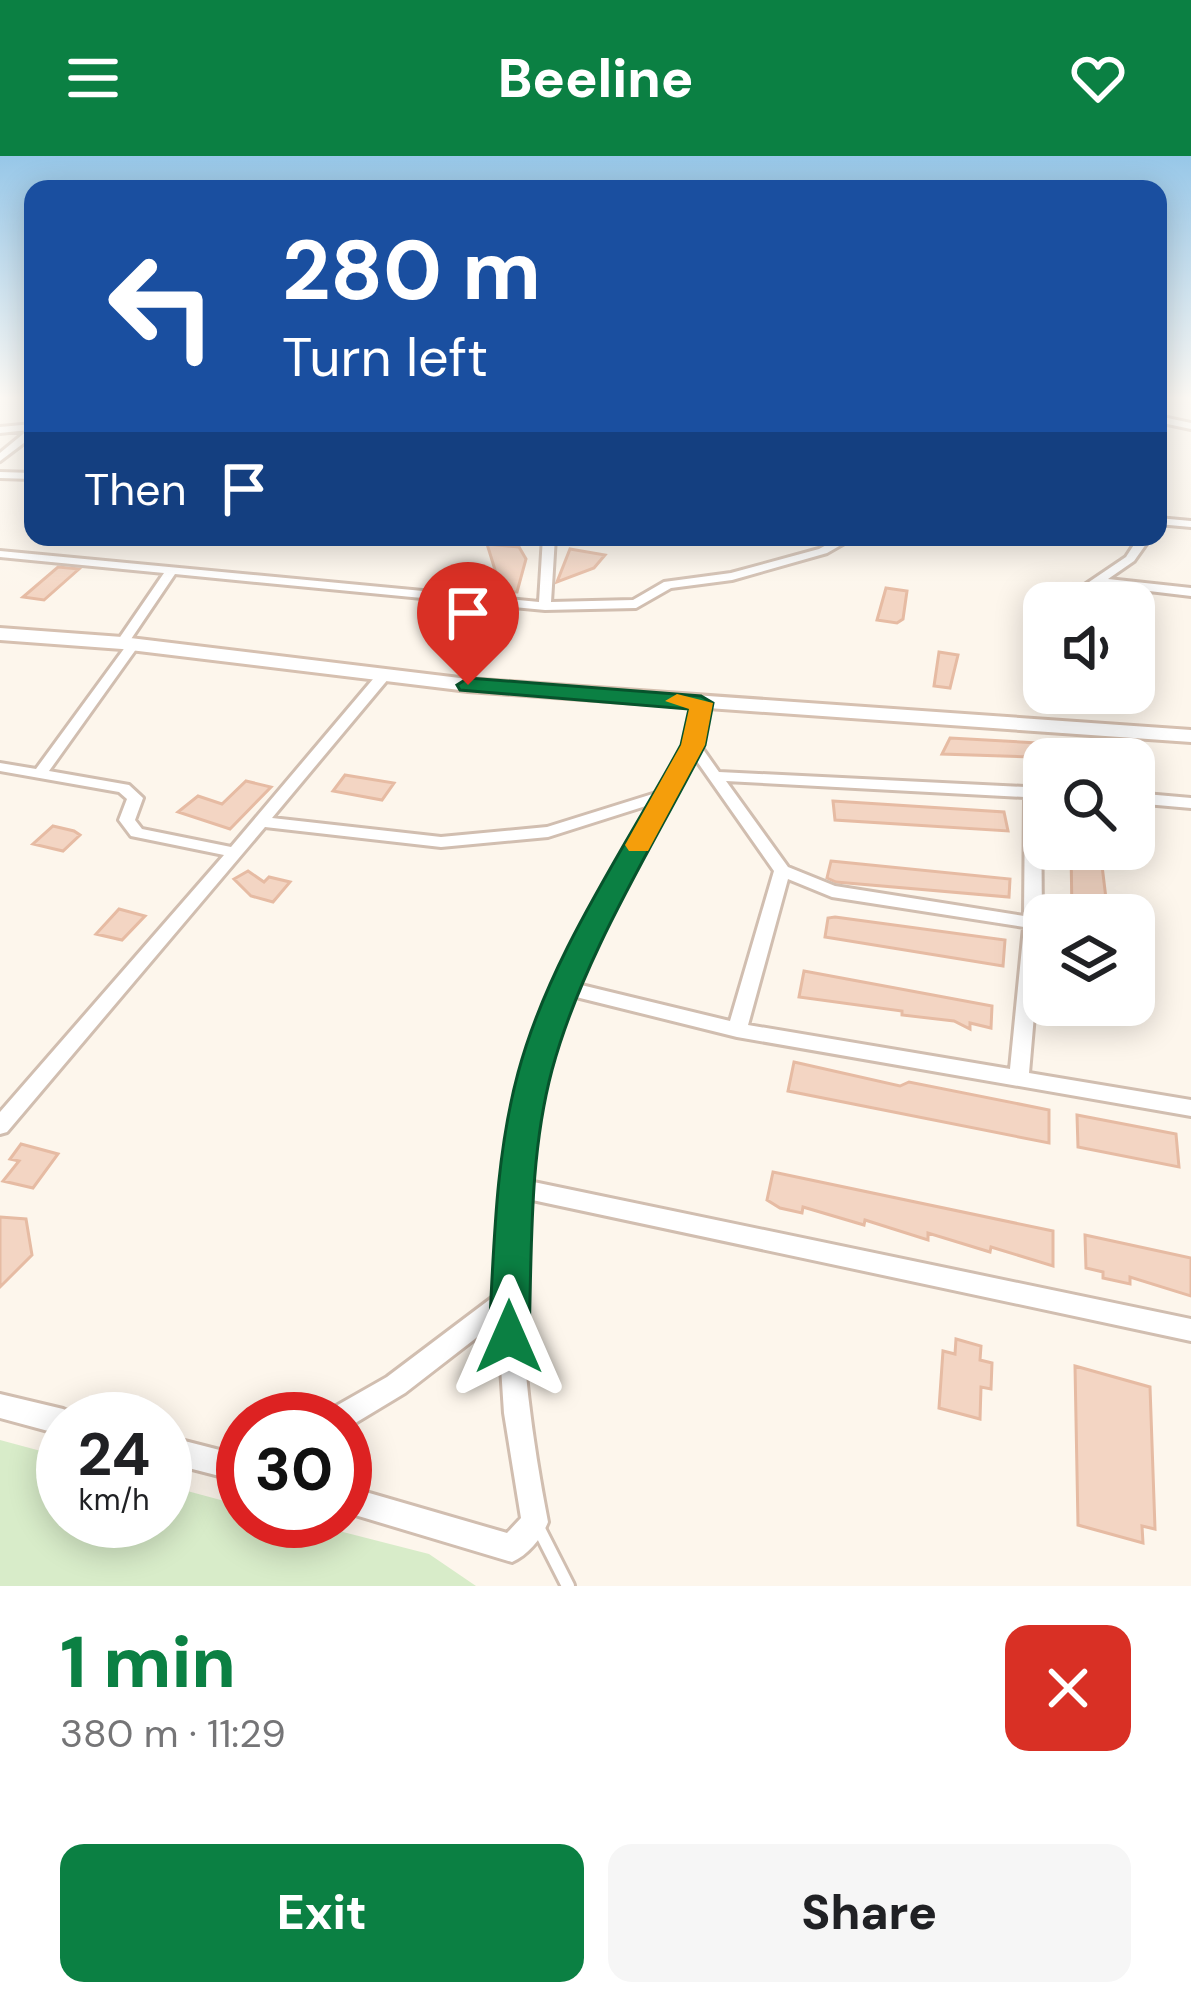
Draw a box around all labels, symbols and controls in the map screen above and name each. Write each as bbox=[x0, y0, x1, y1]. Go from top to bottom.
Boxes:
text: Beeline bbox=[498, 43, 693, 114]
icon: menu bbox=[60, 45, 126, 111]
icon: heart bbox=[1065, 45, 1131, 111]
text: 280 m bbox=[282, 216, 541, 325]
icon: left bbox=[84, 228, 240, 384]
text: Turn left bbox=[282, 322, 488, 393]
icon: arrive bbox=[211, 456, 277, 522]
text: Then bbox=[84, 460, 187, 519]
pin bbox=[417, 562, 519, 685]
icon: arrive bbox=[435, 580, 501, 646]
map controls bbox=[1023, 582, 1155, 1026]
button: sound bbox=[1023, 582, 1155, 714]
button: search bbox=[1023, 738, 1155, 870]
button: layers bbox=[1023, 894, 1155, 1026]
position arrow bbox=[446, 1274, 572, 1400]
speed limit sign: 30 bbox=[216, 1392, 372, 1548]
text: 24 bbox=[77, 1415, 151, 1494]
text: km/h bbox=[79, 1480, 149, 1519]
text: 1 min bbox=[60, 1616, 236, 1709]
button: close bbox=[1005, 1625, 1131, 1751]
text: 380 m · 11:29 bbox=[60, 1708, 286, 1759]
button: Exit bbox=[60, 1844, 584, 1982]
button: Share bbox=[608, 1844, 1131, 1982]

